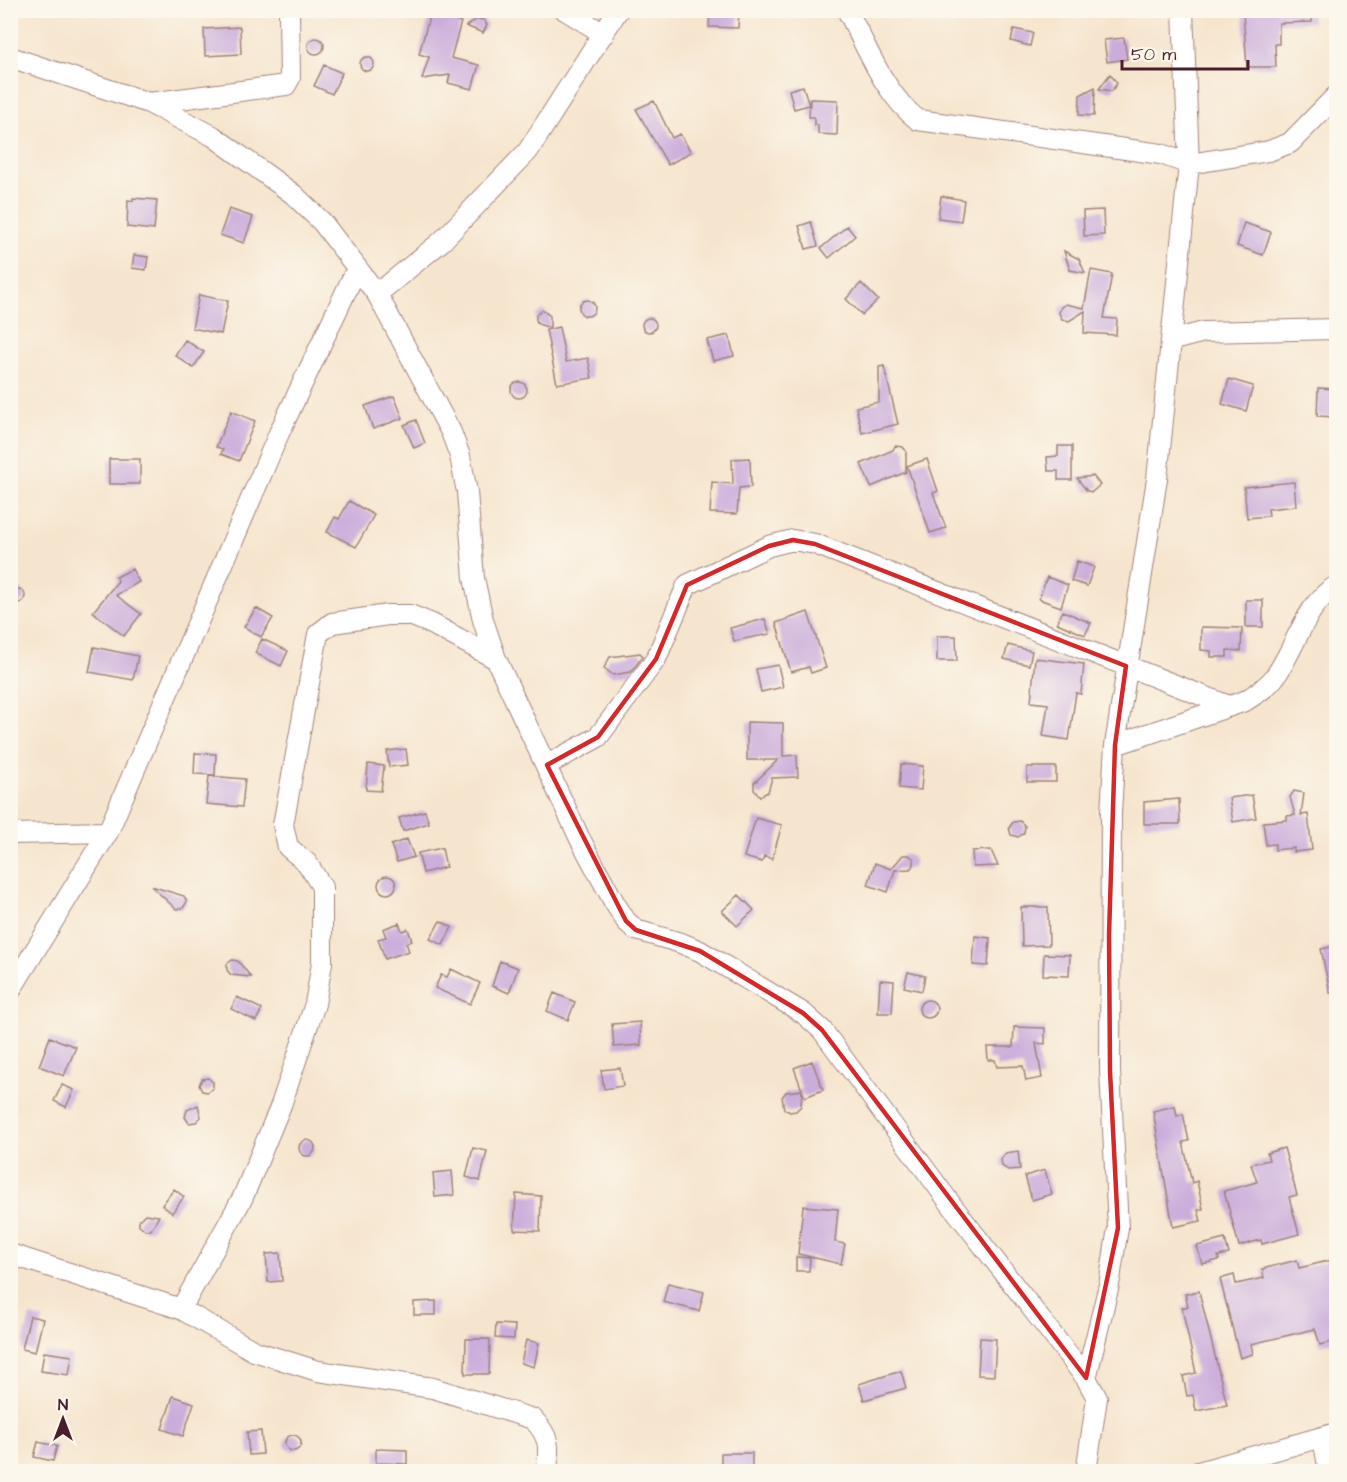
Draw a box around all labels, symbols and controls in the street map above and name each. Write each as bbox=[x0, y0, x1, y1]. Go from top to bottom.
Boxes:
scale bar bbox=[1122, 33, 1248, 71]
text: 50 m bbox=[1131, 42, 1176, 67]
north arrow bbox=[33, 1389, 93, 1449]
text: N bbox=[58, 1394, 68, 1416]

